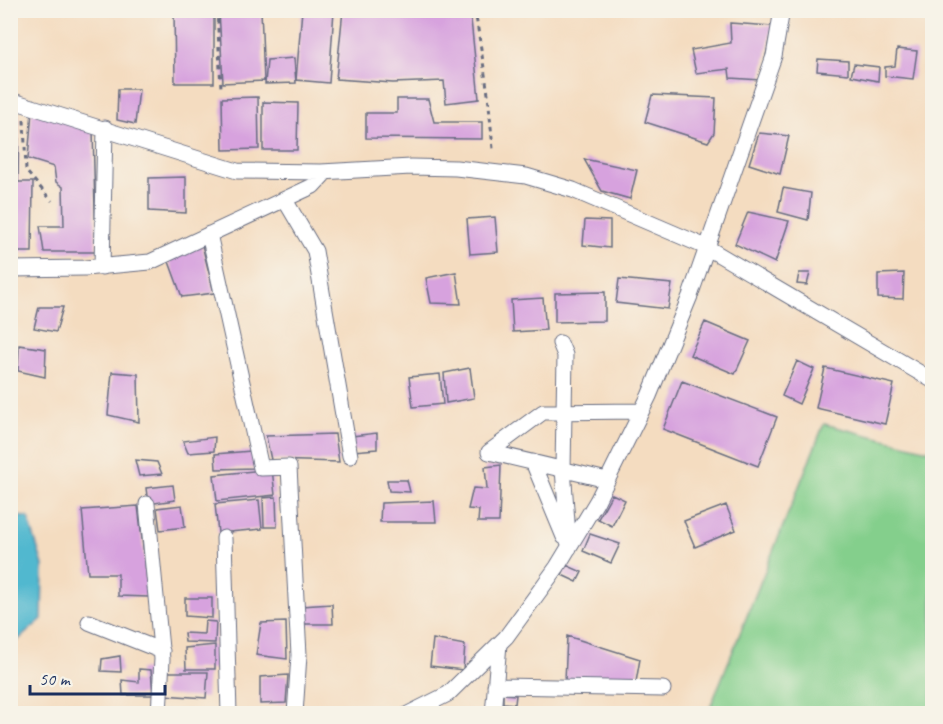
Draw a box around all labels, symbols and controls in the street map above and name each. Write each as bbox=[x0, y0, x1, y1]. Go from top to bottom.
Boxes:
scale bar bbox=[30, 658, 165, 696]
text: 50 m bbox=[39, 668, 72, 690]

